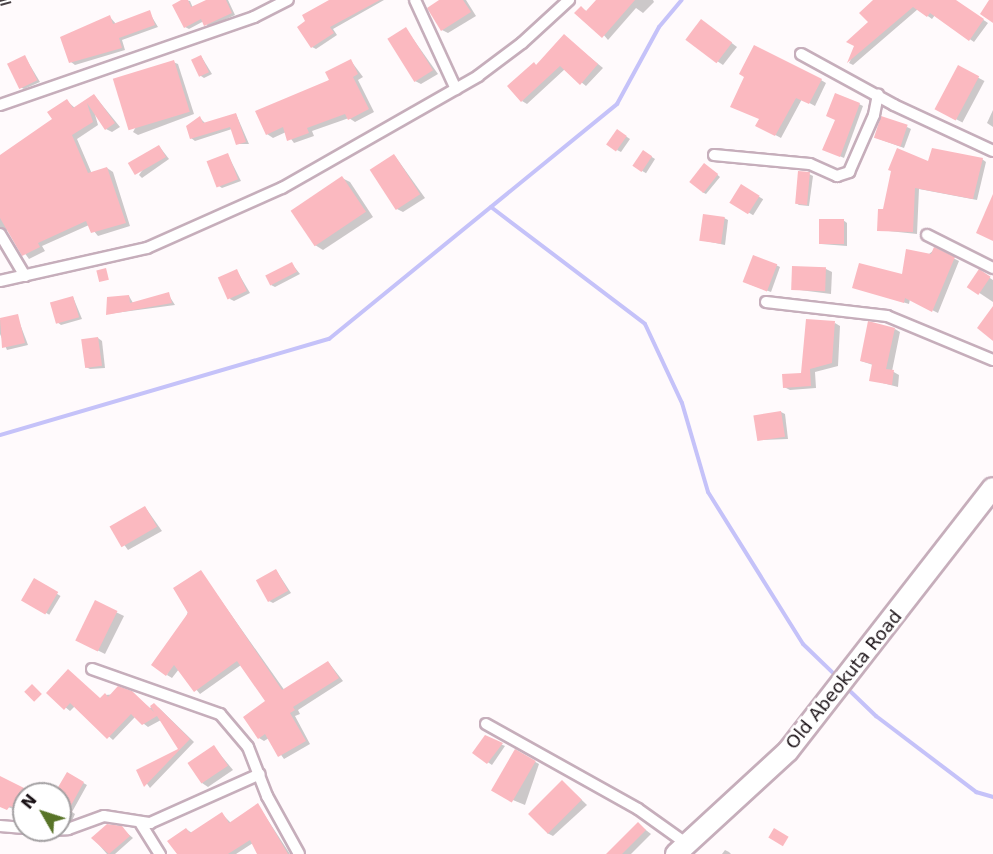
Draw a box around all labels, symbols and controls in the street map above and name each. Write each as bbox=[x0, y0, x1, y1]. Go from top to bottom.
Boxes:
street label: Old Abeokuta Road bbox=[781, 606, 907, 754]
north arrow bbox=[12, 782, 72, 842]
text: N bbox=[18, 790, 41, 813]

